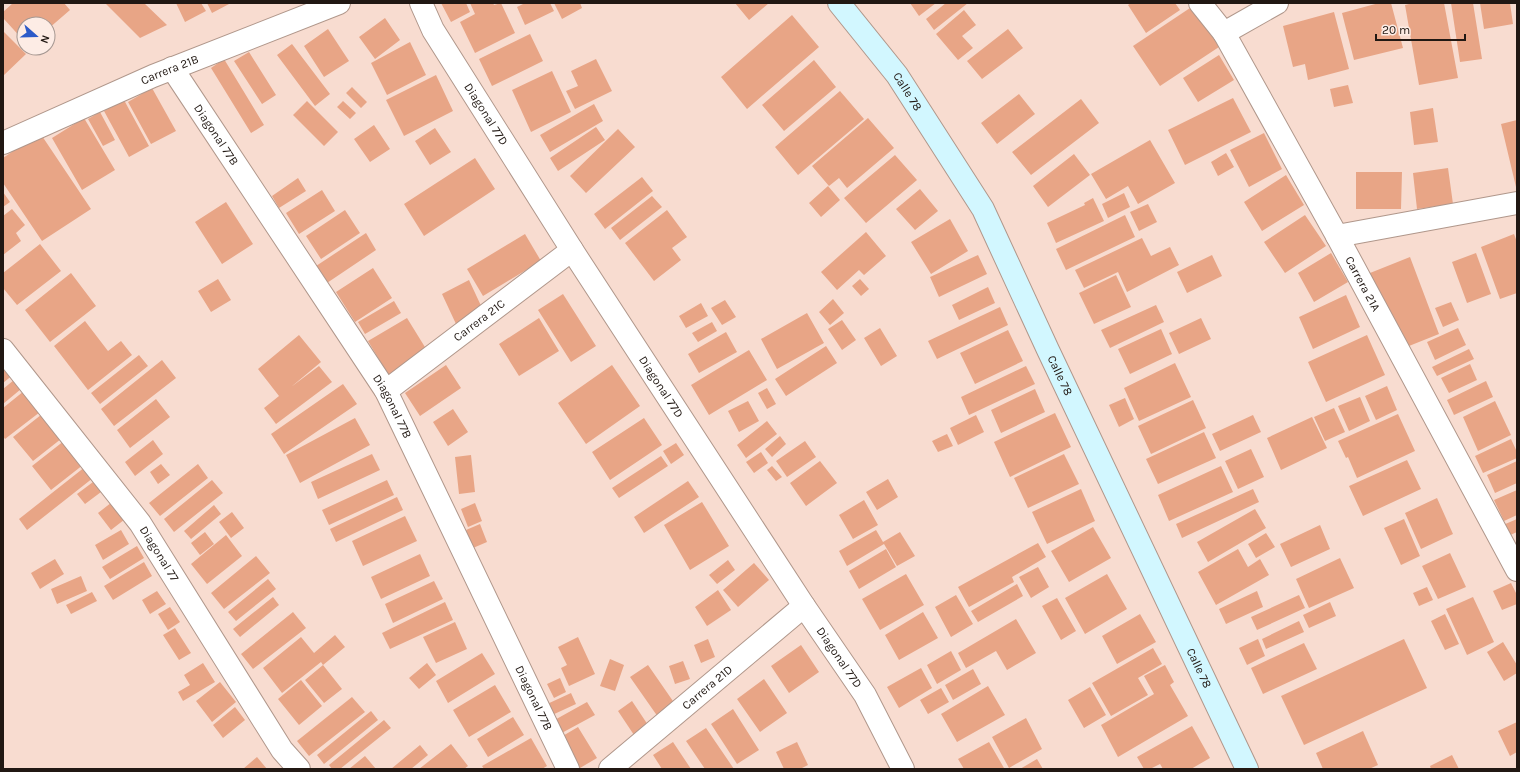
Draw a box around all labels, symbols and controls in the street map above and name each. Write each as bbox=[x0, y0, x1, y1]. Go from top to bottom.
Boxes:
north arrow bbox=[16, 16, 56, 56]
scale bar bbox=[1376, 16, 1465, 42]
text: 20 m bbox=[1382, 23, 1410, 37]
text: N bbox=[37, 33, 52, 45]
street label: Carrera 21B bbox=[138, 52, 200, 88]
street label: Calle 78 bbox=[890, 70, 925, 113]
street label: Diagonal 77D bbox=[461, 80, 511, 148]
street label: Diagonal 77B bbox=[191, 102, 241, 168]
street label: Carrera 21A bbox=[1342, 254, 1383, 314]
street label: Carrera 21C bbox=[451, 296, 508, 344]
street label: Diagonal 77D bbox=[636, 353, 686, 420]
street label: Calle 78 bbox=[1045, 353, 1076, 398]
street label: Diagonal 77B bbox=[370, 372, 415, 441]
street label: Diagonal 77 bbox=[137, 523, 182, 584]
street label: Diagonal 77D bbox=[813, 624, 865, 691]
street label: Calle 78 bbox=[1184, 646, 1215, 690]
street label: Carrera 21D bbox=[679, 662, 735, 712]
street label: Diagonal 77B bbox=[512, 663, 555, 733]

